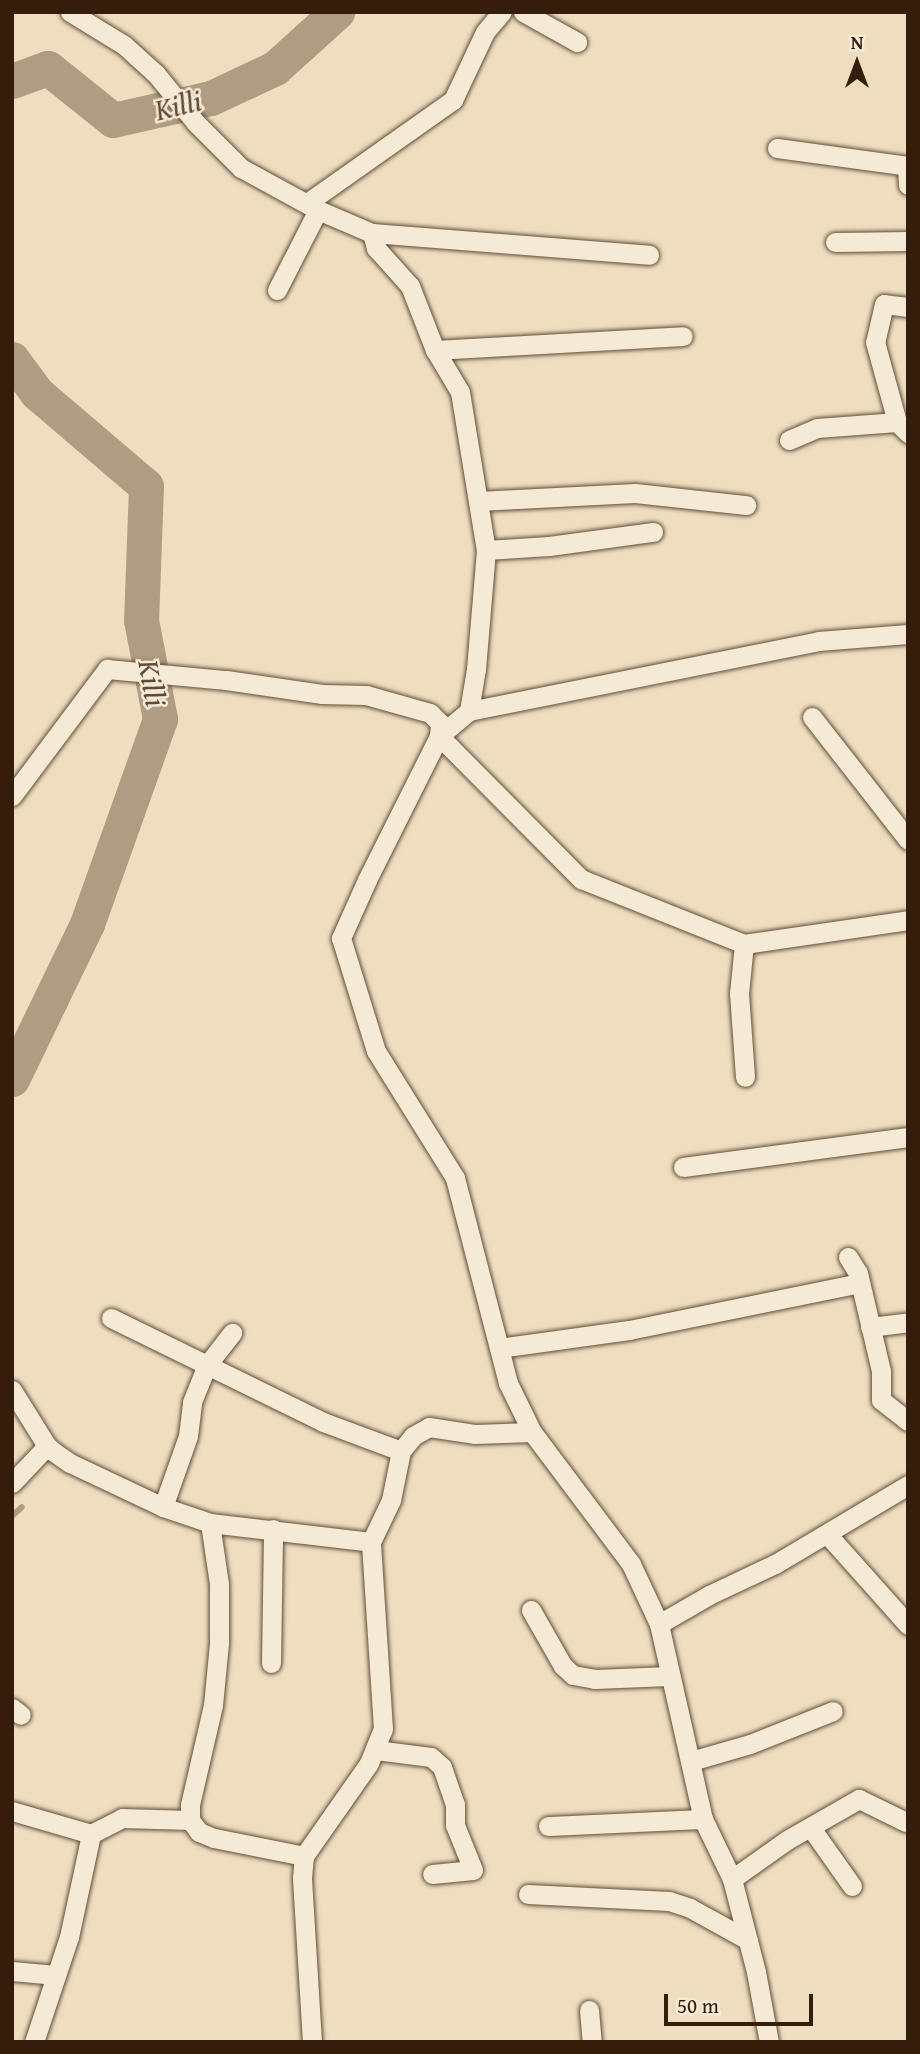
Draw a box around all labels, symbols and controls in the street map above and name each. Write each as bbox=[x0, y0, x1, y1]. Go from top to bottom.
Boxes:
north arrow bbox=[822, 28, 892, 98]
text: N bbox=[851, 28, 863, 56]
water label: Killi bbox=[151, 82, 205, 128]
water label: Killi bbox=[131, 657, 175, 709]
scale bar bbox=[668, 1980, 817, 2024]
text: 50 m bbox=[677, 1990, 719, 2021]

